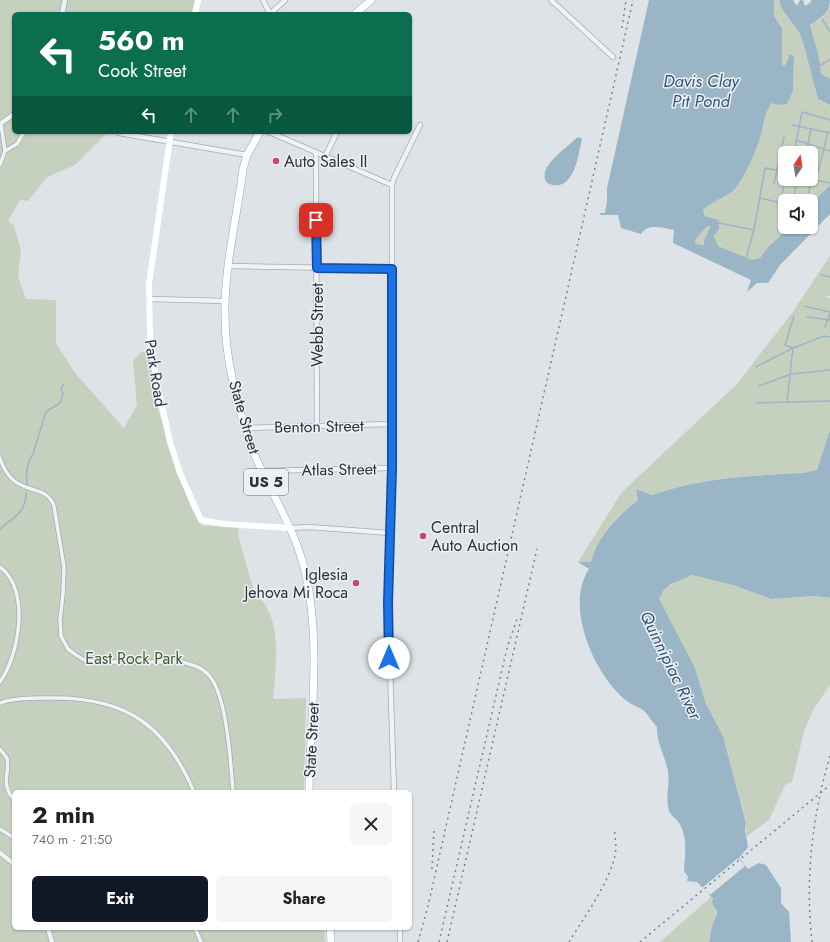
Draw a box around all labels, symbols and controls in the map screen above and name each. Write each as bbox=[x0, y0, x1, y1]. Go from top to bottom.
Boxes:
text: 560 m bbox=[98, 20, 185, 61]
icon: left bbox=[32, 28, 84, 80]
text: Cook Street bbox=[98, 58, 186, 84]
water label: Davis Clay Pit Pond bbox=[663, 69, 740, 113]
icon: left bbox=[138, 104, 160, 126]
icon: ahead bbox=[180, 104, 202, 126]
icon: ahead bbox=[222, 104, 244, 126]
icon: right bbox=[264, 104, 286, 126]
north arrow bbox=[778, 146, 818, 186]
map controls bbox=[778, 146, 818, 234]
place label: Auto Sales II bbox=[284, 150, 368, 173]
marker: Auto Sales II bbox=[271, 156, 281, 166]
button: sound bbox=[778, 194, 818, 234]
pin bbox=[299, 203, 333, 237]
icon: arrive bbox=[305, 209, 327, 231]
street label: Webb Street bbox=[306, 283, 329, 367]
street label: Park Road bbox=[139, 338, 172, 408]
street label: State Street bbox=[223, 378, 266, 457]
street label: Benton Street bbox=[274, 414, 364, 439]
street label: Atlas Street bbox=[301, 457, 377, 482]
road number: US 5 bbox=[244, 469, 288, 495]
place label: Central Auto Auction bbox=[431, 516, 518, 557]
marker: Central Auto Auction bbox=[418, 531, 428, 541]
place label: Iglesia Jehova Mi Roca bbox=[243, 563, 348, 604]
marker: Iglesia Jehova Mi Roca bbox=[351, 578, 361, 588]
water label: Quinnipiac River bbox=[634, 607, 708, 725]
position arrow bbox=[368, 637, 410, 679]
park label: East Rock Park bbox=[85, 647, 184, 670]
street label: State Street bbox=[298, 702, 325, 778]
text: 2 min bbox=[32, 797, 95, 832]
button: close bbox=[350, 803, 392, 845]
text: 740 m · 21:50 bbox=[32, 830, 112, 849]
button: Exit bbox=[32, 876, 208, 922]
button: Share bbox=[216, 876, 392, 922]

